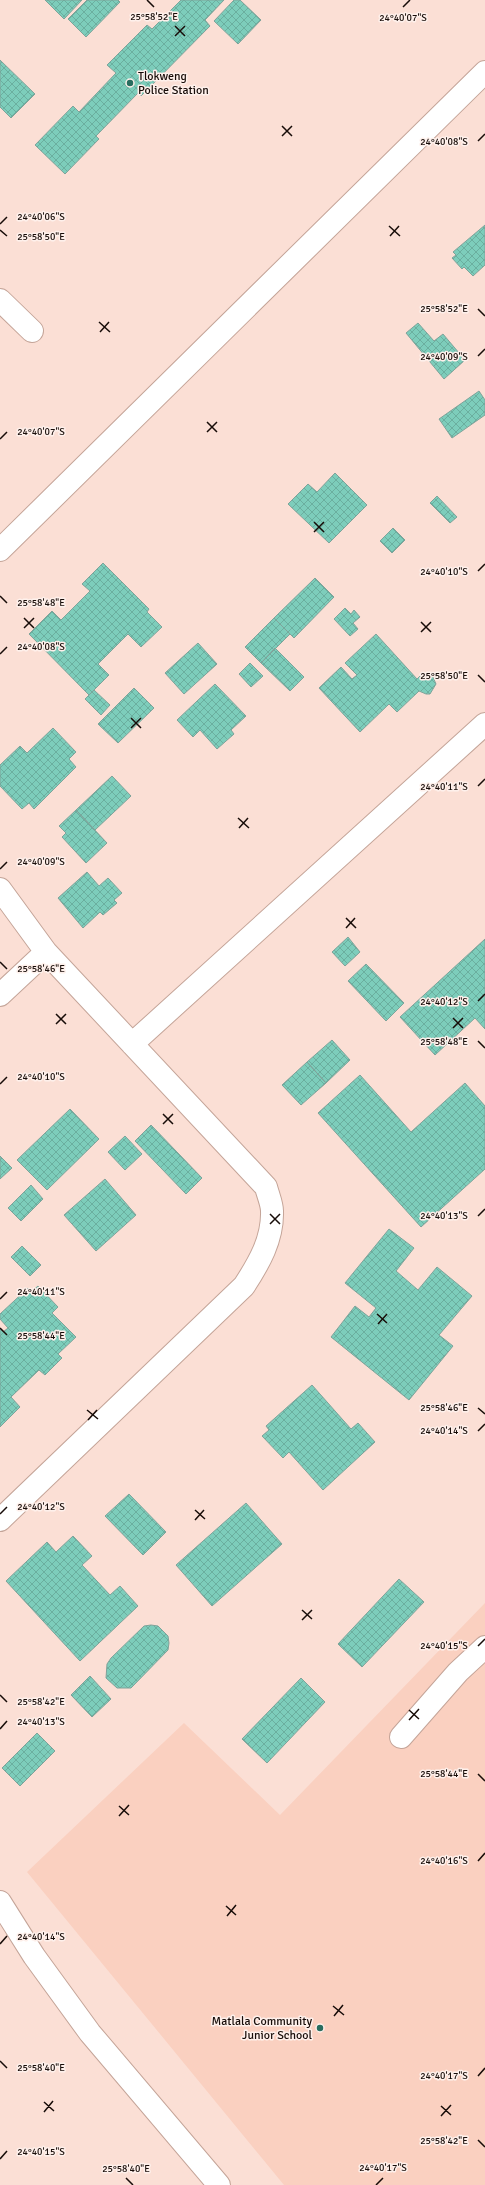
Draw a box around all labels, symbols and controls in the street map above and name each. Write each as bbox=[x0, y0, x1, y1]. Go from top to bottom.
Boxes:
text: 25°58'52"E bbox=[130, 11, 178, 23]
text: 24°40'07"S bbox=[379, 12, 427, 24]
place label: Tlokweng Police Station bbox=[138, 69, 209, 98]
marker: Tlokweng Police Station bbox=[125, 78, 135, 88]
text: 24°40'08"S bbox=[420, 136, 468, 148]
text: 24°40'06"S bbox=[17, 211, 65, 223]
text: 25°58'50"E bbox=[17, 231, 65, 243]
text: 25°58'52"E bbox=[420, 303, 468, 315]
text: 24°40'09"S bbox=[420, 351, 468, 363]
text: 24°40'07"S bbox=[17, 426, 65, 438]
text: 24°40'10"S bbox=[420, 566, 468, 578]
text: 25°58'48"E bbox=[17, 597, 65, 609]
text: 24°40'08"S bbox=[17, 641, 65, 653]
text: 25°58'50"E bbox=[420, 670, 468, 682]
text: 24°40'11"S bbox=[420, 781, 468, 793]
text: 24°40'09"S bbox=[17, 856, 65, 868]
text: 25°58'46"E bbox=[17, 963, 65, 975]
text: 24°40'12"S bbox=[420, 996, 468, 1008]
text: 25°58'48"E bbox=[420, 1036, 468, 1048]
text: 24°40'10"S bbox=[17, 1071, 65, 1083]
text: 24°40'13"S bbox=[420, 1210, 468, 1222]
text: 24°40'11"S bbox=[17, 1286, 65, 1298]
text: 25°58'44"E bbox=[17, 1330, 65, 1342]
text: 25°58'46"E bbox=[420, 1402, 468, 1414]
text: 24°40'14"S bbox=[420, 1425, 468, 1437]
text: 24°40'12"S bbox=[17, 1501, 65, 1513]
text: 24°40'15"S bbox=[420, 1640, 468, 1652]
text: 25°58'42"E bbox=[17, 1696, 65, 1708]
text: 24°40'13"S bbox=[17, 1716, 65, 1728]
text: 25°58'44"E bbox=[420, 1768, 468, 1780]
text: 24°40'16"S bbox=[420, 1855, 468, 1867]
text: 24°40'14"S bbox=[17, 1931, 65, 1943]
place label: Matlala Community Junior School bbox=[212, 2014, 312, 2043]
marker: Matlala Community Junior School bbox=[315, 2023, 325, 2033]
text: 25°58'40"E bbox=[17, 2062, 65, 2074]
text: 24°40'17"S bbox=[420, 2070, 468, 2082]
text: 25°58'42"E bbox=[420, 2135, 468, 2147]
text: 24°40'15"S bbox=[17, 2146, 65, 2158]
text: 24°40'17"S bbox=[359, 2162, 407, 2174]
text: 25°58'40"E bbox=[102, 2163, 150, 2175]

